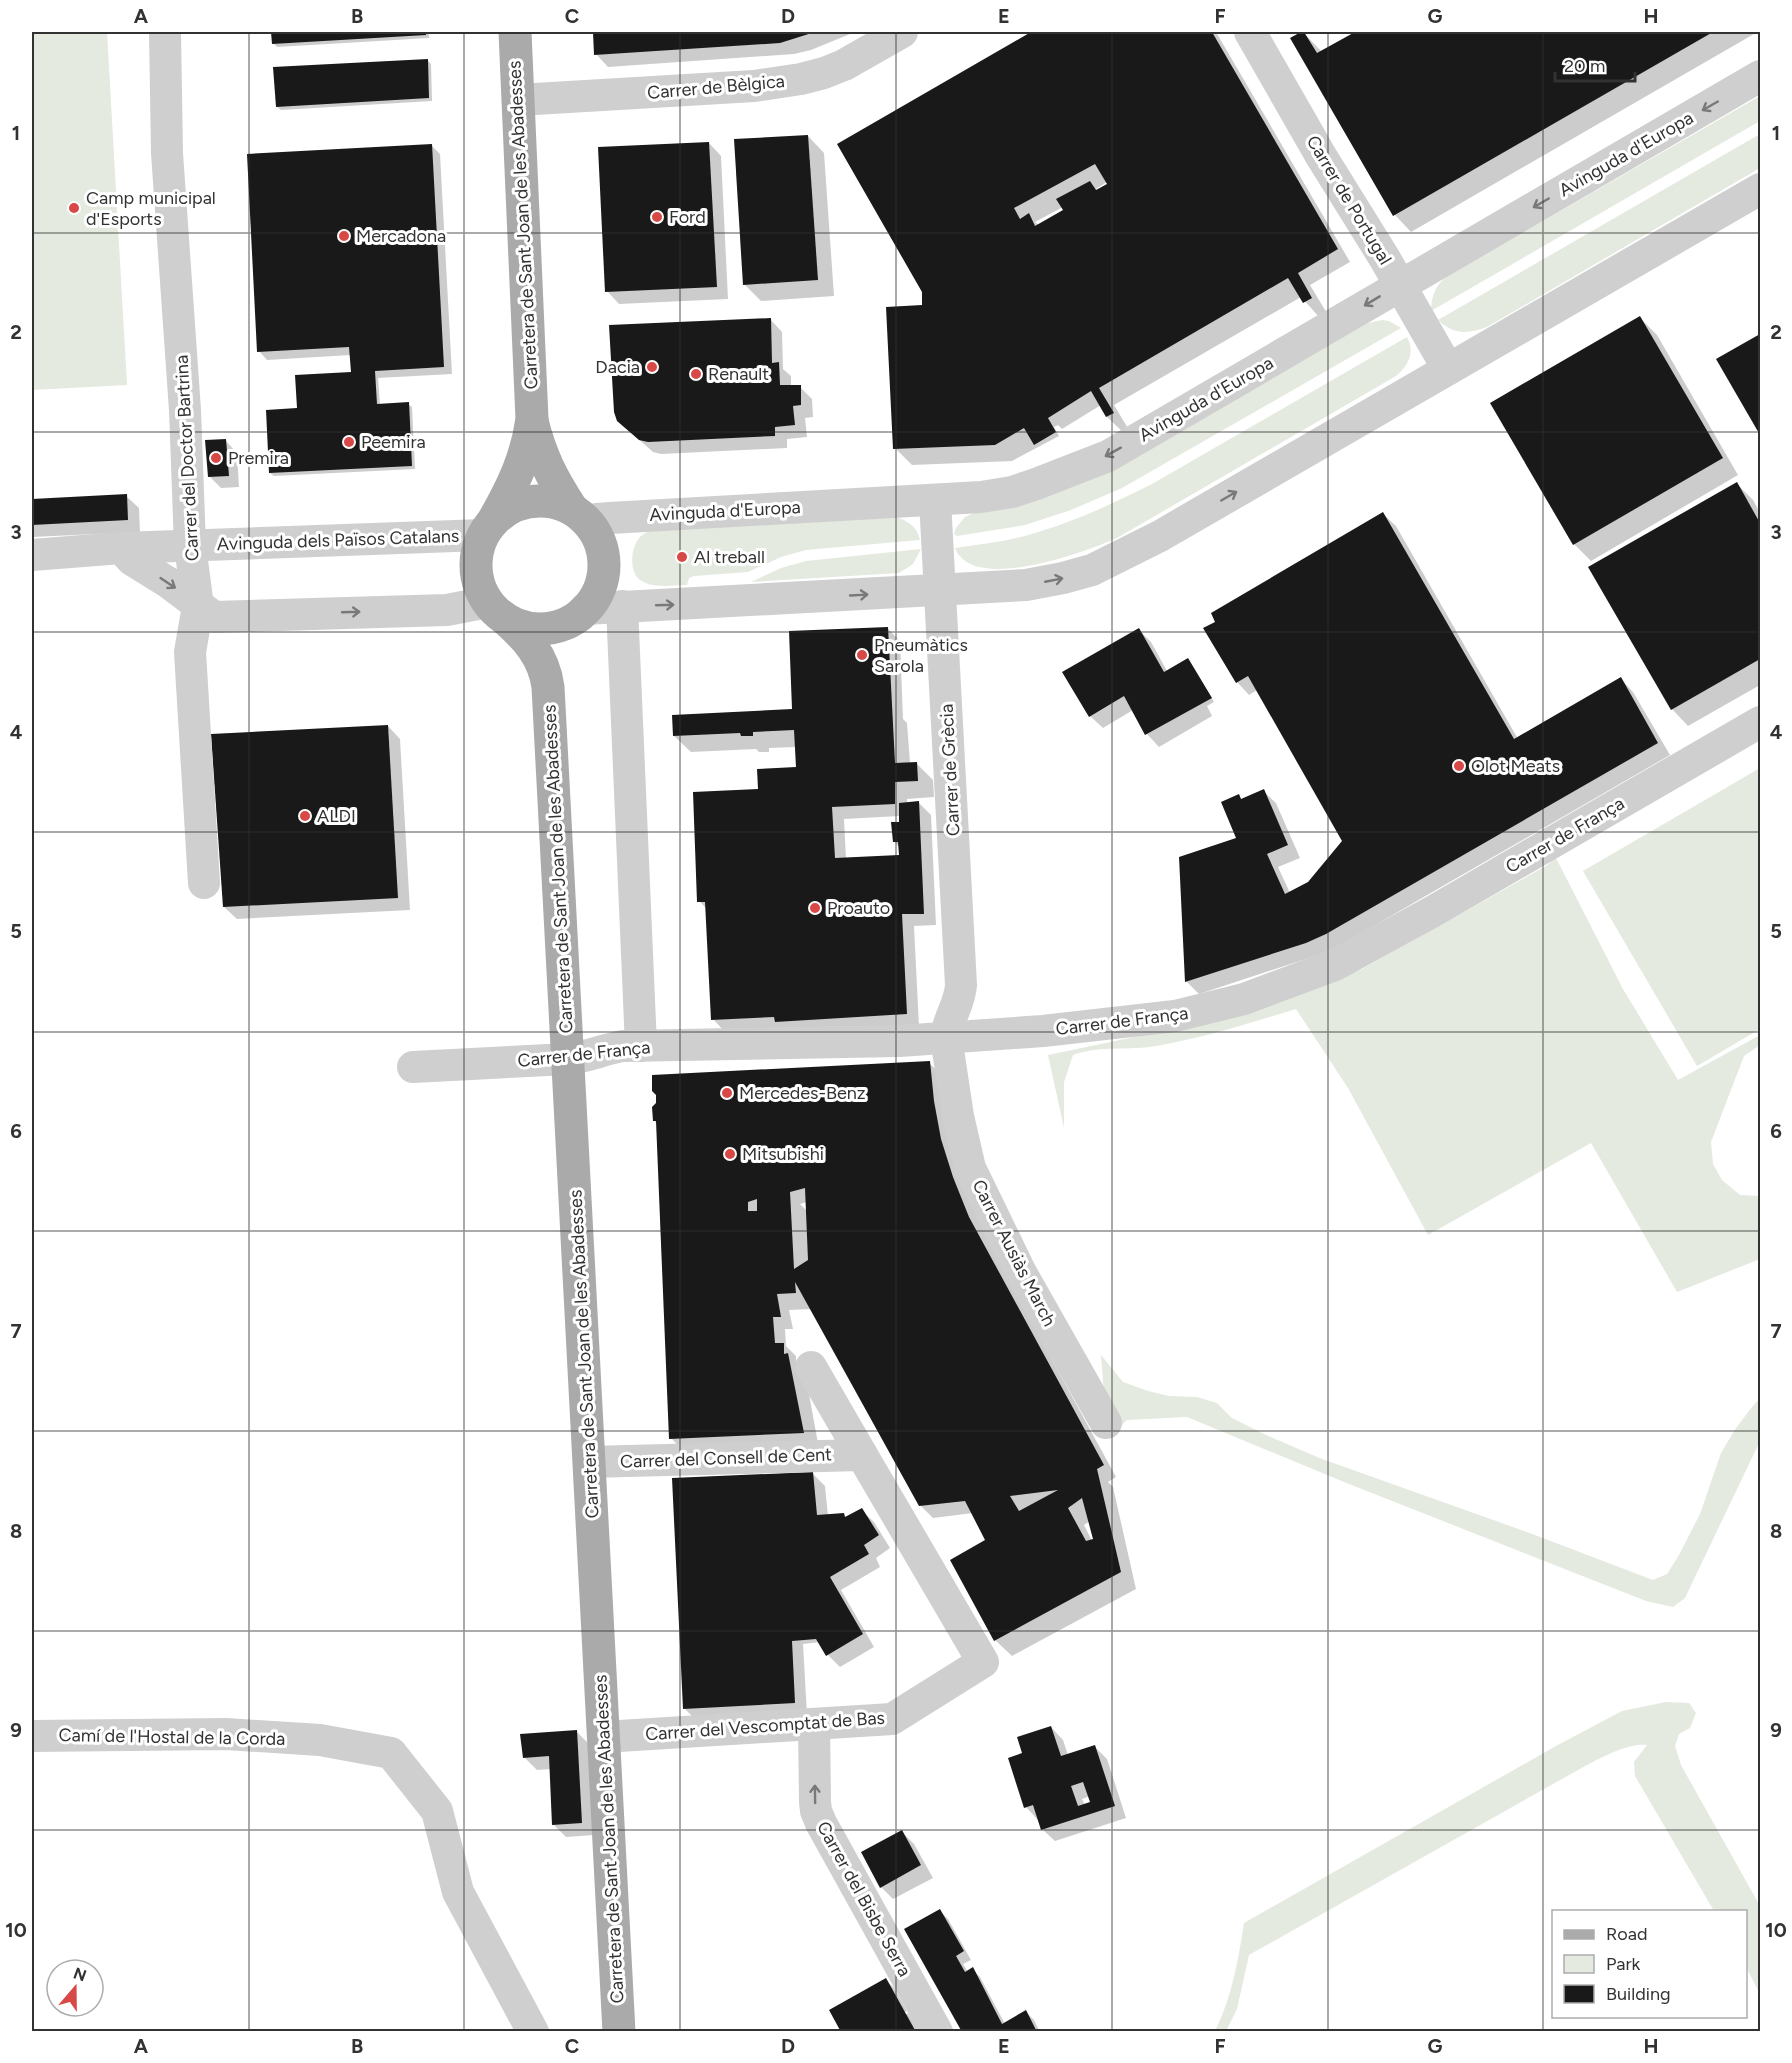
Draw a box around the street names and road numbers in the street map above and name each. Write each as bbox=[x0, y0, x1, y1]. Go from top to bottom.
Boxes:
street label: Carretera de Sant Joan de les Abadesses bbox=[503, 60, 543, 390]
street label: Carrer de Bèlgica bbox=[646, 70, 786, 104]
street label: Avinguda d'Europa bbox=[1555, 107, 1697, 201]
street label: Carrer de Portugal bbox=[1302, 131, 1396, 269]
street label: Avinguda d'Europa bbox=[1135, 352, 1277, 446]
street label: Carrer del Doctor Bartrina bbox=[171, 354, 203, 562]
street label: Avinguda d'Europa bbox=[649, 496, 801, 526]
street label: Avinguda dels Països Catalans bbox=[216, 525, 460, 555]
street label: Carrer de Grècia bbox=[936, 703, 964, 837]
street label: Carretera de Sant Joan de les Abadesses bbox=[538, 704, 578, 1034]
street label: Carrer de França bbox=[1502, 792, 1628, 878]
street label: Carrer de França bbox=[1054, 1002, 1190, 1040]
street label: Carrer de França bbox=[517, 1036, 651, 1072]
street label: Carrer Ausiàs March bbox=[967, 1176, 1061, 1330]
street label: Carretera de Sant Joan de les Abadesses bbox=[564, 1189, 604, 1519]
street label: Carrer del Consell de Cent bbox=[620, 1443, 832, 1473]
street label: Carretera de Sant Joan de les Abadesses bbox=[589, 1674, 629, 2004]
street label: Carrer del Vescomptat de Bas bbox=[644, 1707, 886, 1745]
street label: Camí de l'Hostal de la Corda bbox=[58, 1724, 286, 1750]
street label: Carrer del Bisbe Serra bbox=[812, 1818, 916, 1980]

